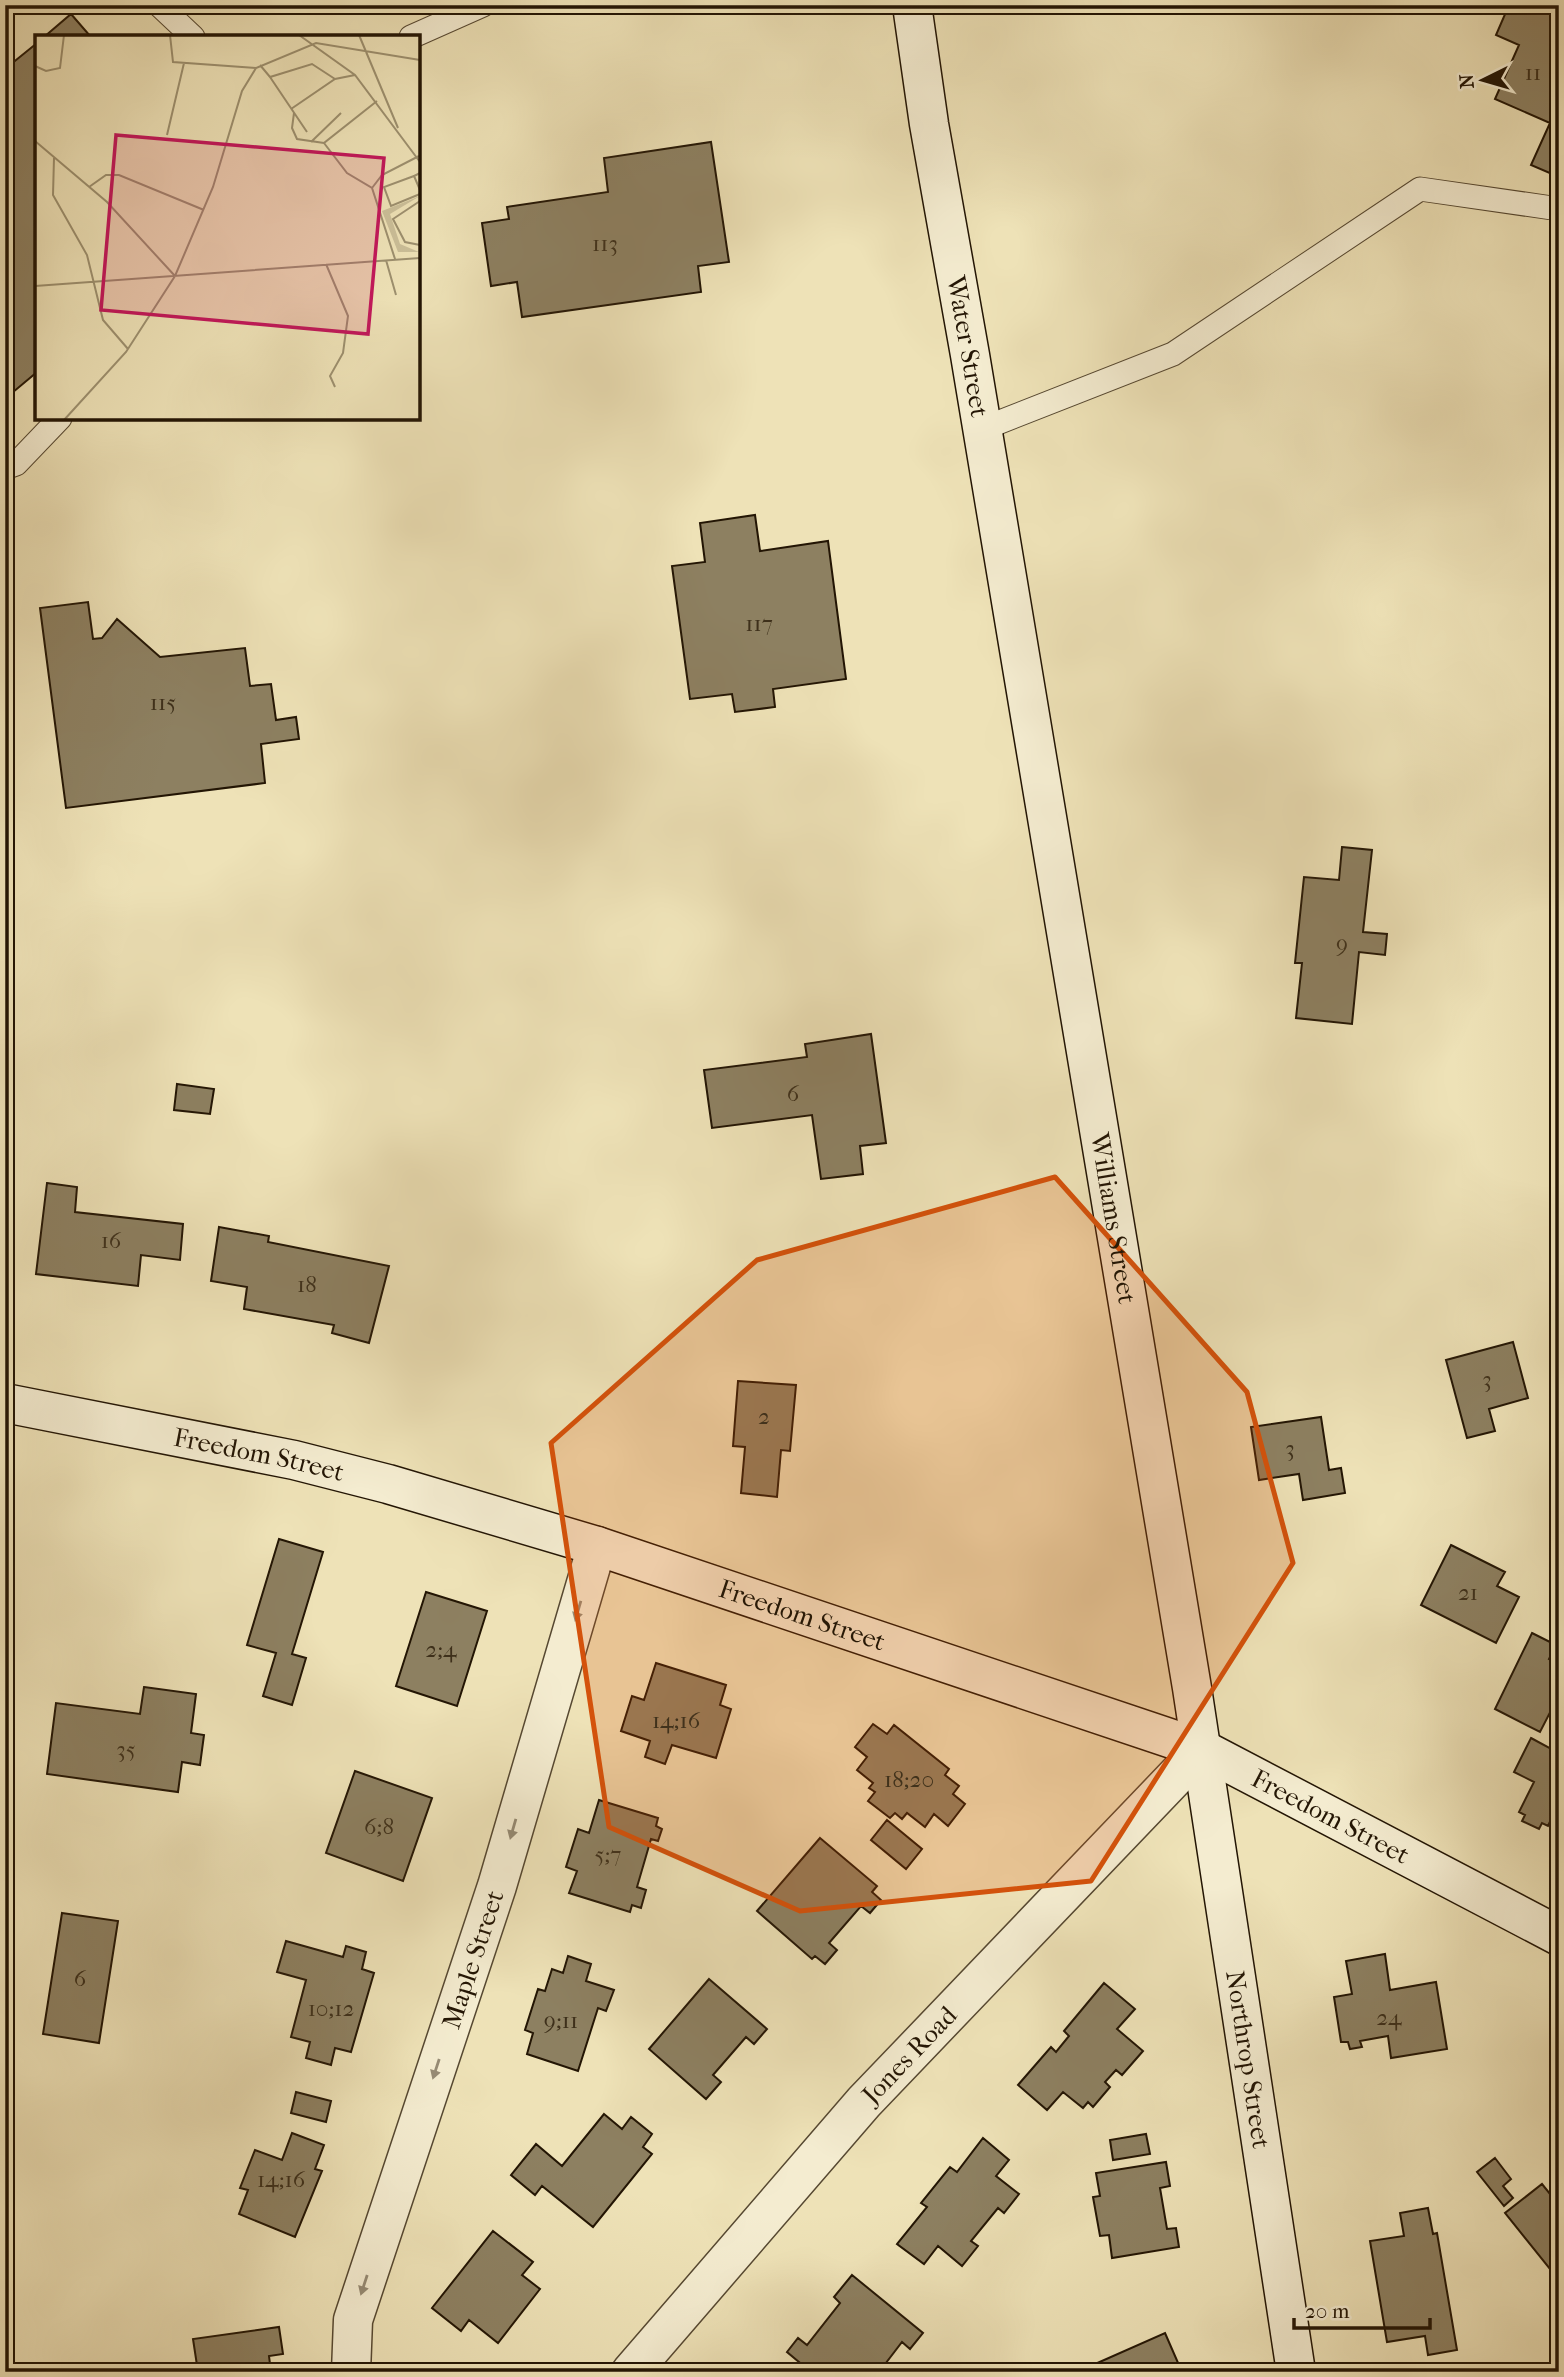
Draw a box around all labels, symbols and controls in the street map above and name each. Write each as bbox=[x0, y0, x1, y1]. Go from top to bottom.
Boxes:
inset map bbox=[35, 35, 420, 420]
north arrow bbox=[1448, 46, 1518, 116]
house number: 11 bbox=[1525, 59, 1541, 86]
text: N bbox=[1455, 73, 1479, 90]
house number: 113 bbox=[592, 230, 618, 257]
street label: Water Street bbox=[941, 272, 996, 420]
house number: 117 bbox=[745, 610, 773, 637]
house number: 115 bbox=[150, 689, 176, 716]
house number: 9 bbox=[1336, 930, 1348, 957]
house number: 6 bbox=[787, 1080, 800, 1107]
street label: Williams Street bbox=[1084, 1130, 1143, 1307]
house number: 16 bbox=[101, 1227, 122, 1254]
house number: 18 bbox=[297, 1271, 317, 1298]
house number: 3 bbox=[1482, 1366, 1492, 1393]
house number: 2 bbox=[758, 1403, 770, 1430]
street label: Freedom Street bbox=[171, 1421, 348, 1488]
house number: 3 bbox=[1285, 1435, 1295, 1462]
street label: Freedom Street bbox=[715, 1573, 890, 1657]
house number: 21 bbox=[1458, 1579, 1478, 1606]
one-way arrow bbox=[572, 1601, 582, 1622]
house number: 2;4 bbox=[425, 1636, 458, 1663]
house number: 14;16 bbox=[652, 1707, 701, 1734]
house number: 35 bbox=[116, 1736, 136, 1763]
street label: Freedom Street bbox=[1247, 1762, 1415, 1871]
house number: 18;20 bbox=[884, 1766, 934, 1793]
house number: 6;8 bbox=[364, 1813, 394, 1840]
one-way arrow bbox=[508, 1819, 518, 1840]
house number: 5;7 bbox=[595, 1841, 621, 1868]
street label: Maple Street bbox=[435, 1886, 510, 2032]
house number: 6 bbox=[74, 1965, 87, 1992]
street label: Northrop Street bbox=[1220, 1968, 1277, 2151]
house number: 10;12 bbox=[308, 1995, 355, 2022]
street label: Jones Road bbox=[854, 1999, 964, 2111]
house number: 24 bbox=[1376, 2004, 1403, 2031]
house number: 9;11 bbox=[544, 2007, 578, 2034]
one-way arrow bbox=[430, 2059, 441, 2080]
house number: 14;16 bbox=[257, 2166, 306, 2193]
one-way arrow bbox=[358, 2275, 369, 2296]
scale bar bbox=[1294, 2286, 1431, 2330]
text: 20 m bbox=[1305, 2299, 1350, 2323]

